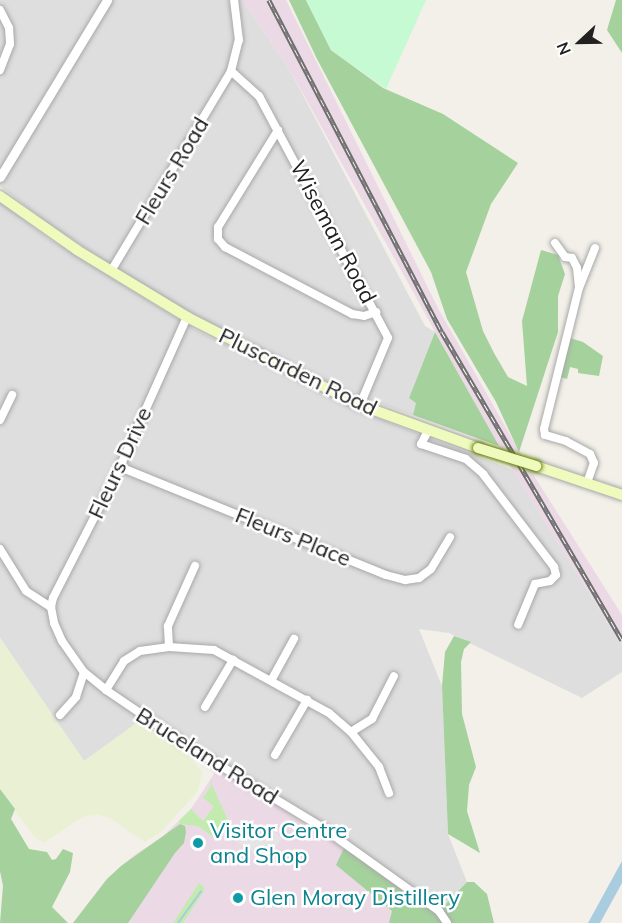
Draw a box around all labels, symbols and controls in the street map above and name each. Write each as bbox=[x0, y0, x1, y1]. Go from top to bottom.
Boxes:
north arrow bbox=[550, 12, 610, 72]
text: N bbox=[552, 39, 575, 58]
street label: Fleurs Road bbox=[130, 112, 214, 230]
street label: Wiseman Road bbox=[284, 156, 382, 308]
street label: Pluscarden Road bbox=[215, 322, 381, 422]
street label: Fleurs Drive bbox=[83, 403, 157, 523]
street label: Fleurs Place bbox=[231, 502, 355, 572]
street label: Bruceland Road bbox=[131, 702, 283, 810]
place label: Visitor Centre and Shop bbox=[210, 817, 347, 868]
marker: Visitor Centre and Shop bbox=[191, 836, 205, 850]
place label: Glen Moray Distillery bbox=[250, 885, 460, 911]
marker: Glen Moray Distillery bbox=[231, 891, 245, 905]

